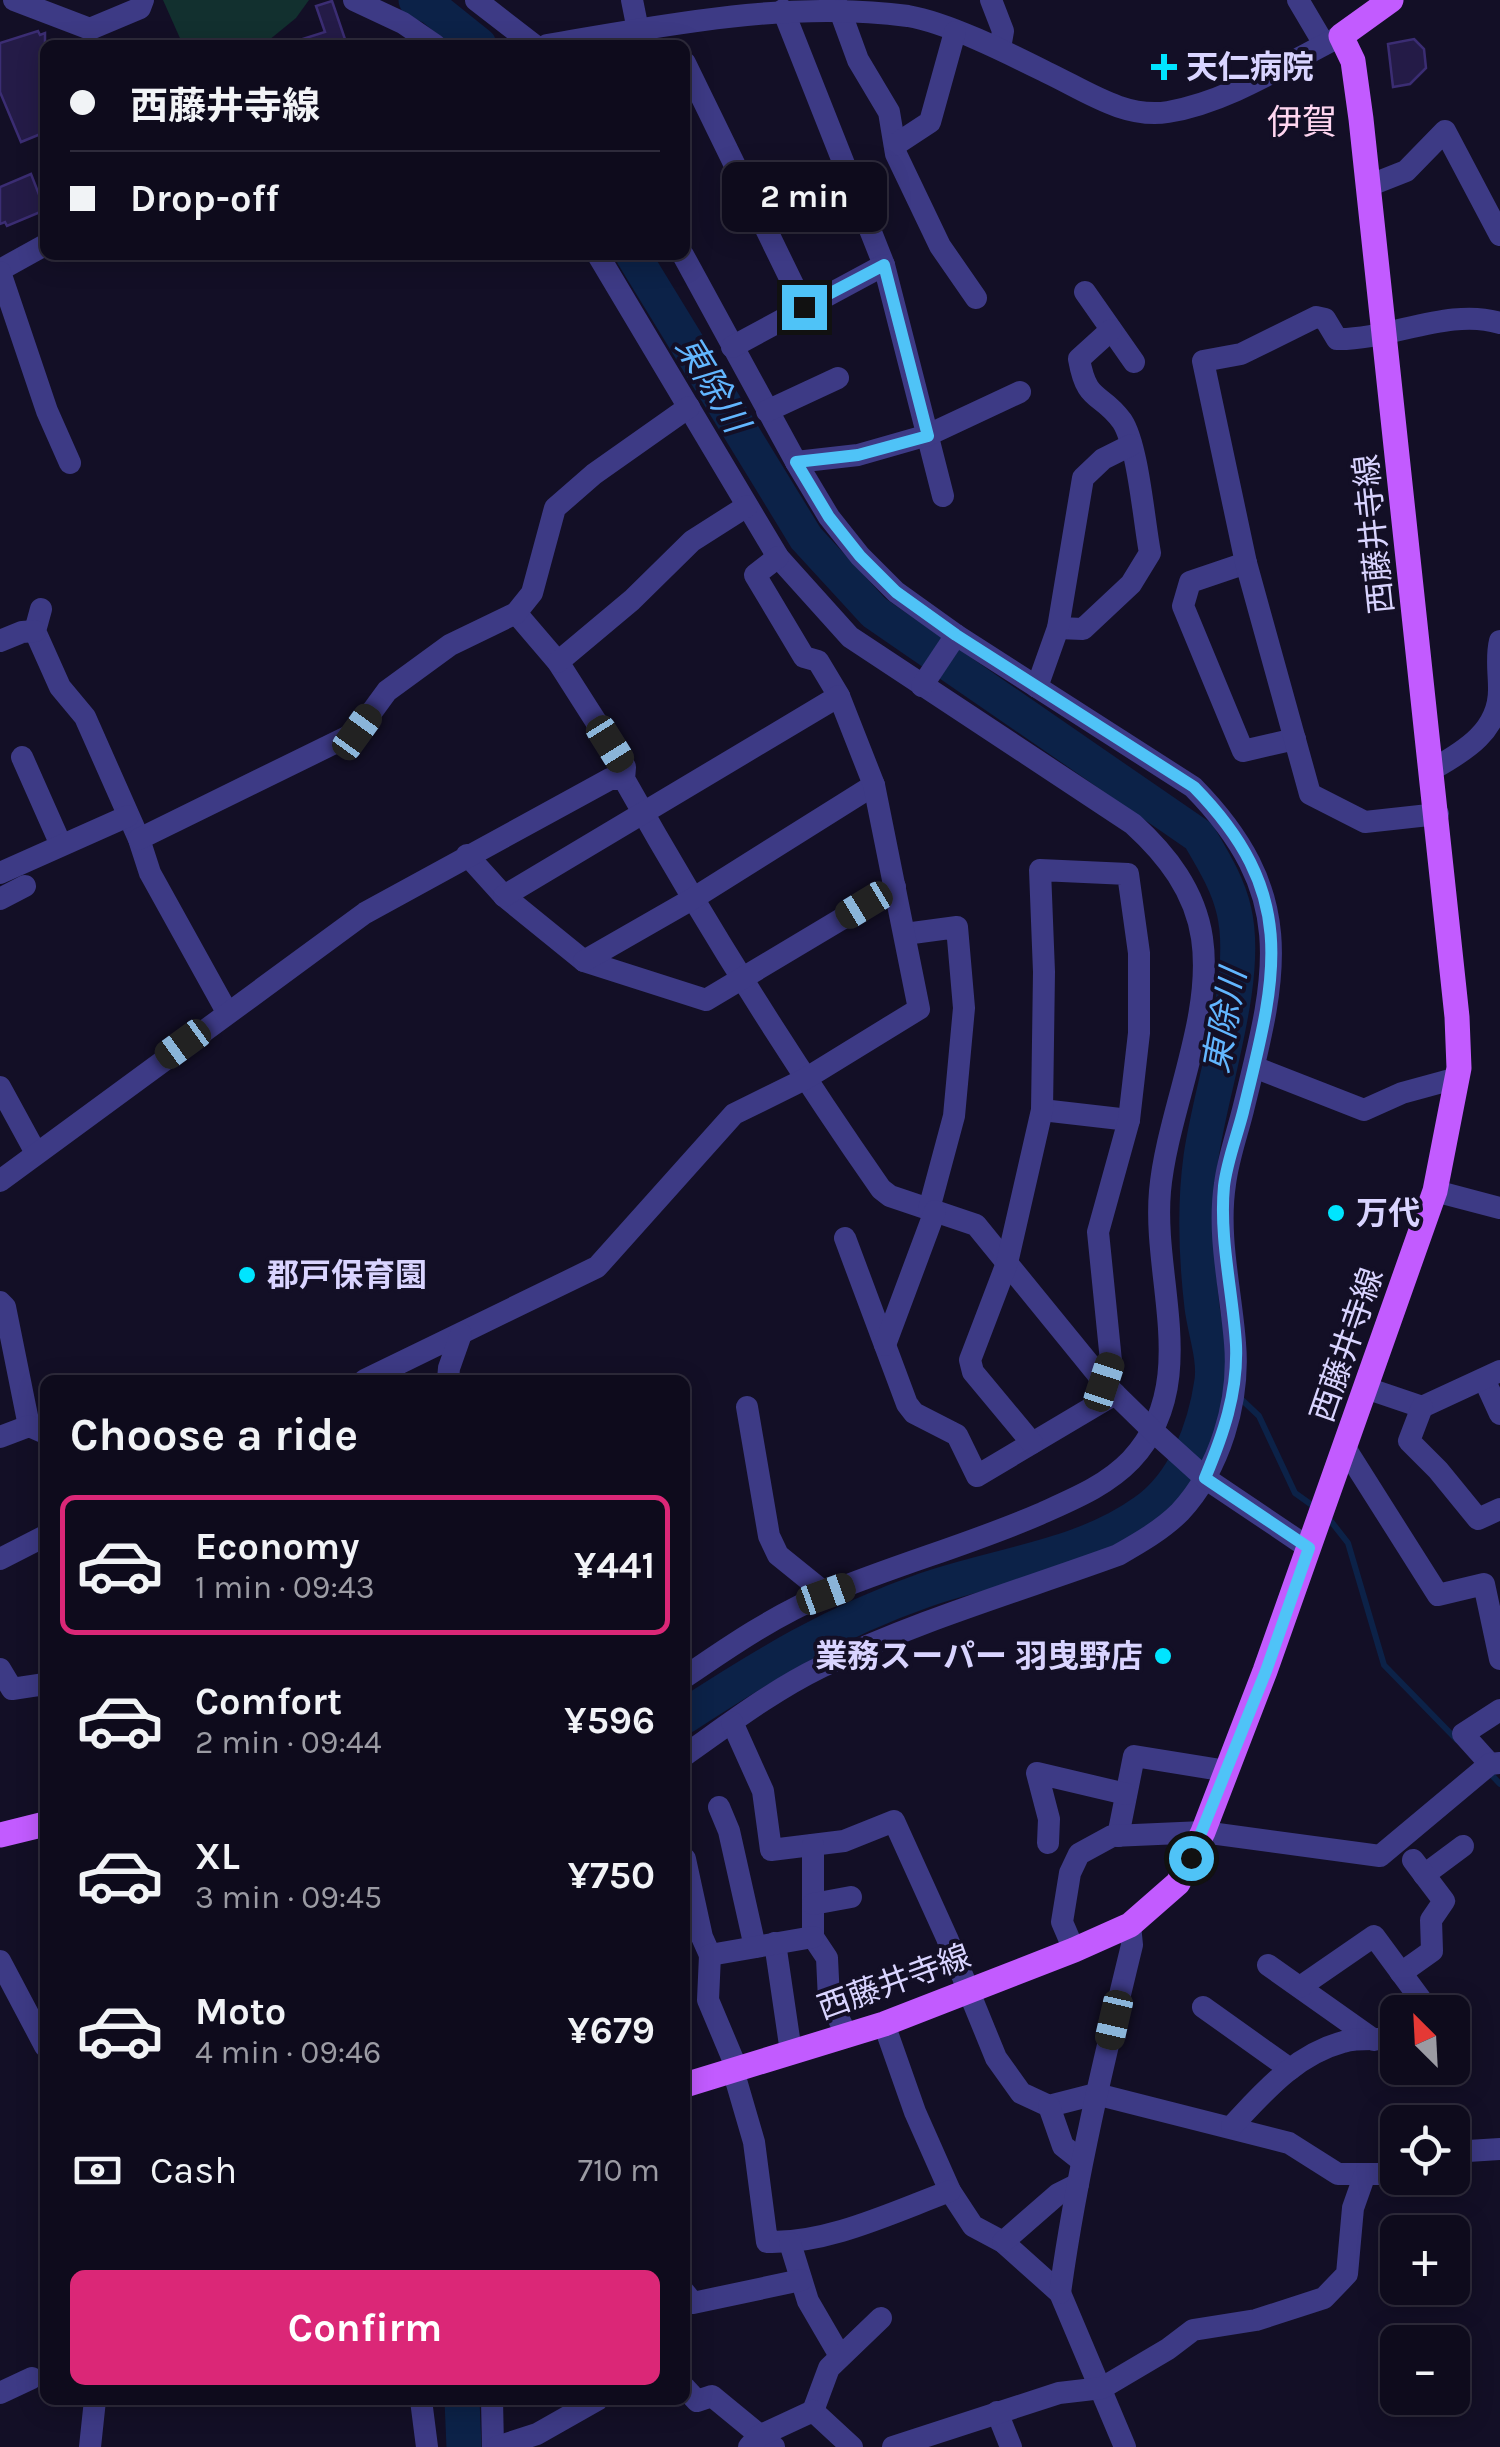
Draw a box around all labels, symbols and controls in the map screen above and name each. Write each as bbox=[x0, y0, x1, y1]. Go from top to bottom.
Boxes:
place label: 天仁病院 bbox=[1186, 49, 1314, 86]
marker: 天仁病院 bbox=[1151, 54, 1177, 80]
text: 西藤井寺線 bbox=[130, 84, 320, 129]
district label: 伊賀 bbox=[1267, 102, 1337, 143]
callout: 2 min bbox=[722, 162, 886, 232]
text: Drop-off bbox=[130, 176, 279, 221]
text: 2 min bbox=[760, 178, 849, 215]
route end bbox=[782, 285, 827, 330]
water label: 東除川 bbox=[667, 328, 759, 443]
street label: 西藤井寺線 bbox=[1347, 452, 1401, 616]
car bbox=[327, 699, 387, 765]
car bbox=[581, 711, 639, 777]
car bbox=[831, 877, 897, 933]
water label: 東除川 bbox=[1196, 962, 1255, 1076]
car bbox=[150, 1014, 216, 1074]
place label: 万代 bbox=[1356, 1195, 1420, 1232]
marker: 万代 bbox=[1325, 1202, 1347, 1224]
place label: 郡戸保育園 bbox=[267, 1257, 427, 1294]
street label: 西藤井寺線 bbox=[1303, 1263, 1391, 1427]
marker: 郡戸保育園 bbox=[236, 1264, 258, 1286]
car bbox=[1080, 1349, 1128, 1415]
text: Choose a ride bbox=[70, 1409, 358, 1461]
icon: car bbox=[75, 1520, 165, 1610]
text: Economy bbox=[195, 1524, 359, 1569]
text: ¥441 bbox=[574, 1543, 655, 1588]
text: 1 min · 09:43 bbox=[195, 1569, 375, 1606]
car bbox=[793, 1570, 859, 1618]
place label: 業務スーパー 羽曳野店 bbox=[815, 1638, 1143, 1675]
marker: 業務スーパー 羽曳野店 bbox=[1152, 1645, 1174, 1667]
icon: car bbox=[75, 1675, 165, 1765]
text: Comfort bbox=[195, 1679, 342, 1724]
text: ¥596 bbox=[564, 1698, 655, 1743]
text: 2 min · 09:44 bbox=[195, 1724, 382, 1761]
icon: car bbox=[75, 1830, 165, 1920]
text: XL bbox=[195, 1834, 240, 1879]
route start bbox=[1169, 1836, 1214, 1881]
text: ¥750 bbox=[568, 1853, 655, 1898]
text: 3 min · 09:45 bbox=[195, 1879, 382, 1916]
street label: 西藤井寺線 bbox=[812, 1937, 976, 2027]
icon: car bbox=[75, 1985, 165, 2075]
car bbox=[1093, 1987, 1135, 2053]
text: Moto bbox=[195, 1989, 286, 2034]
north arrow bbox=[1380, 1995, 1470, 2085]
map controls bbox=[1380, 1995, 1470, 2415]
text: ¥679 bbox=[568, 2008, 655, 2053]
text: 4 min · 09:46 bbox=[195, 2034, 381, 2071]
button: locate bbox=[1380, 2105, 1470, 2195]
icon: cash bbox=[70, 2143, 125, 2198]
text: Cash bbox=[150, 2148, 237, 2193]
text: 710 m bbox=[578, 2152, 660, 2189]
button: + bbox=[1380, 2215, 1470, 2305]
button: Confirm bbox=[70, 2270, 660, 2385]
button: − bbox=[1380, 2325, 1470, 2415]

